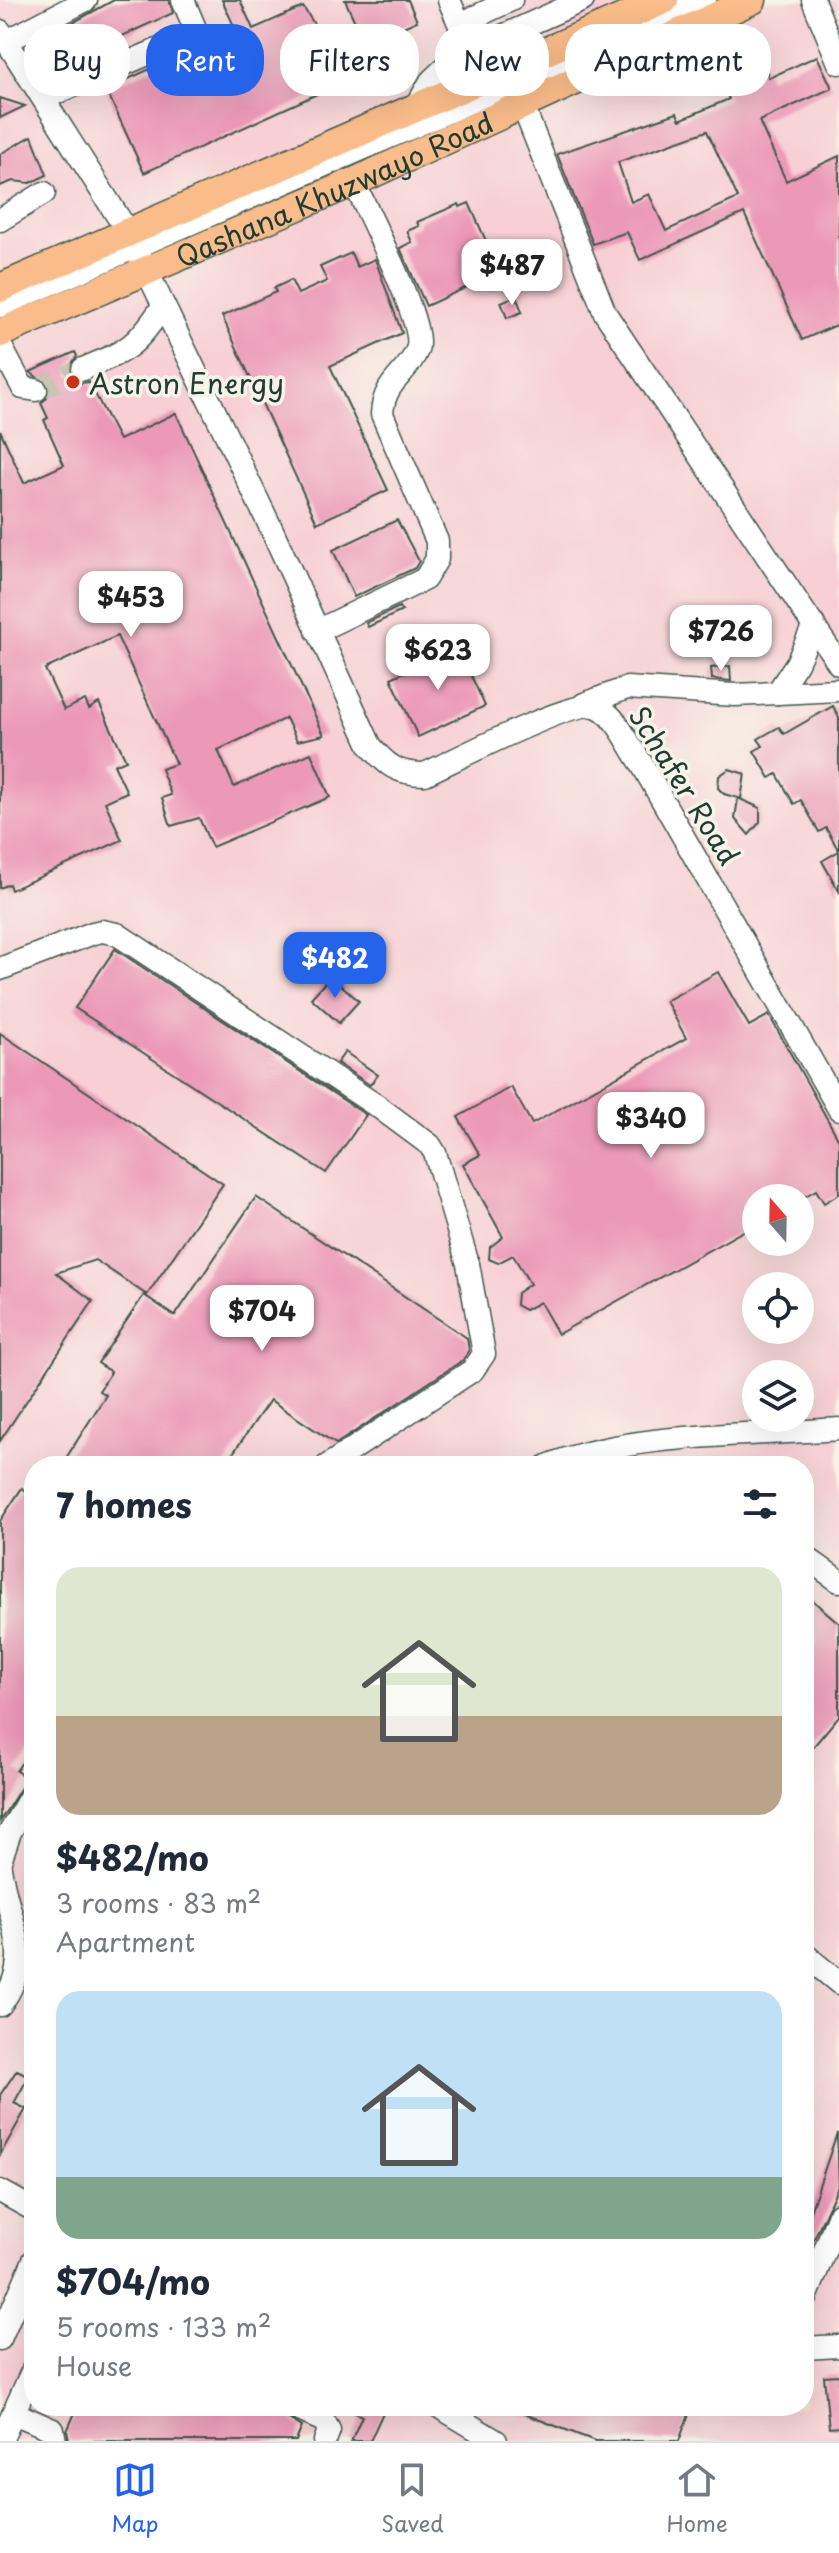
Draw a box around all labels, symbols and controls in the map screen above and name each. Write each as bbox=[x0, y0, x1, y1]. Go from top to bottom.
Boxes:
chip: Buy bbox=[24, 24, 130, 96]
chip: Rent bbox=[146, 24, 264, 96]
chip: Filters bbox=[280, 24, 419, 96]
chip: New bbox=[435, 24, 549, 96]
chip: Apartment bbox=[565, 24, 771, 96]
street label: Qashana Khuzwayo Road bbox=[169, 100, 500, 277]
pin: $487 bbox=[465, 239, 559, 307]
text: $487 bbox=[480, 245, 545, 284]
place label: Astron Energy bbox=[89, 361, 284, 404]
marker: Astron Energy bbox=[64, 373, 82, 391]
pin: $453 bbox=[84, 571, 178, 639]
text: $453 bbox=[97, 577, 165, 616]
pin: $726 bbox=[674, 605, 768, 673]
text: $726 bbox=[688, 611, 754, 650]
pin: $623 bbox=[391, 624, 485, 692]
text: $623 bbox=[404, 630, 472, 669]
street label: Schafer Road bbox=[619, 697, 751, 873]
pin: $482 bbox=[288, 932, 382, 1000]
text: $482 bbox=[301, 938, 369, 977]
pin: $340 bbox=[604, 1092, 698, 1160]
text: $340 bbox=[616, 1098, 686, 1137]
north arrow bbox=[742, 1184, 814, 1256]
map controls bbox=[742, 1184, 814, 1432]
button: locate bbox=[742, 1272, 814, 1344]
pin: $704 bbox=[215, 1285, 309, 1353]
text: $704 bbox=[228, 1291, 296, 1330]
button: layers bbox=[742, 1360, 814, 1432]
text: 7 homes bbox=[56, 1478, 192, 1530]
icon: filters bbox=[738, 1482, 782, 1526]
icon: home bbox=[347, 1619, 491, 1763]
text: $482/mo bbox=[56, 1831, 209, 1883]
text: 3 rooms · 83 m² bbox=[56, 1883, 261, 1922]
text: Apartment bbox=[56, 1922, 195, 1961]
icon: home bbox=[347, 2043, 491, 2187]
text: $704/mo bbox=[56, 2255, 210, 2307]
text: 5 rooms · 133 m² bbox=[56, 2307, 271, 2346]
text: House bbox=[56, 2346, 132, 2385]
tab: Map bbox=[111, 2458, 158, 2539]
tab: Saved bbox=[381, 2458, 444, 2539]
tab: Home bbox=[666, 2458, 728, 2539]

